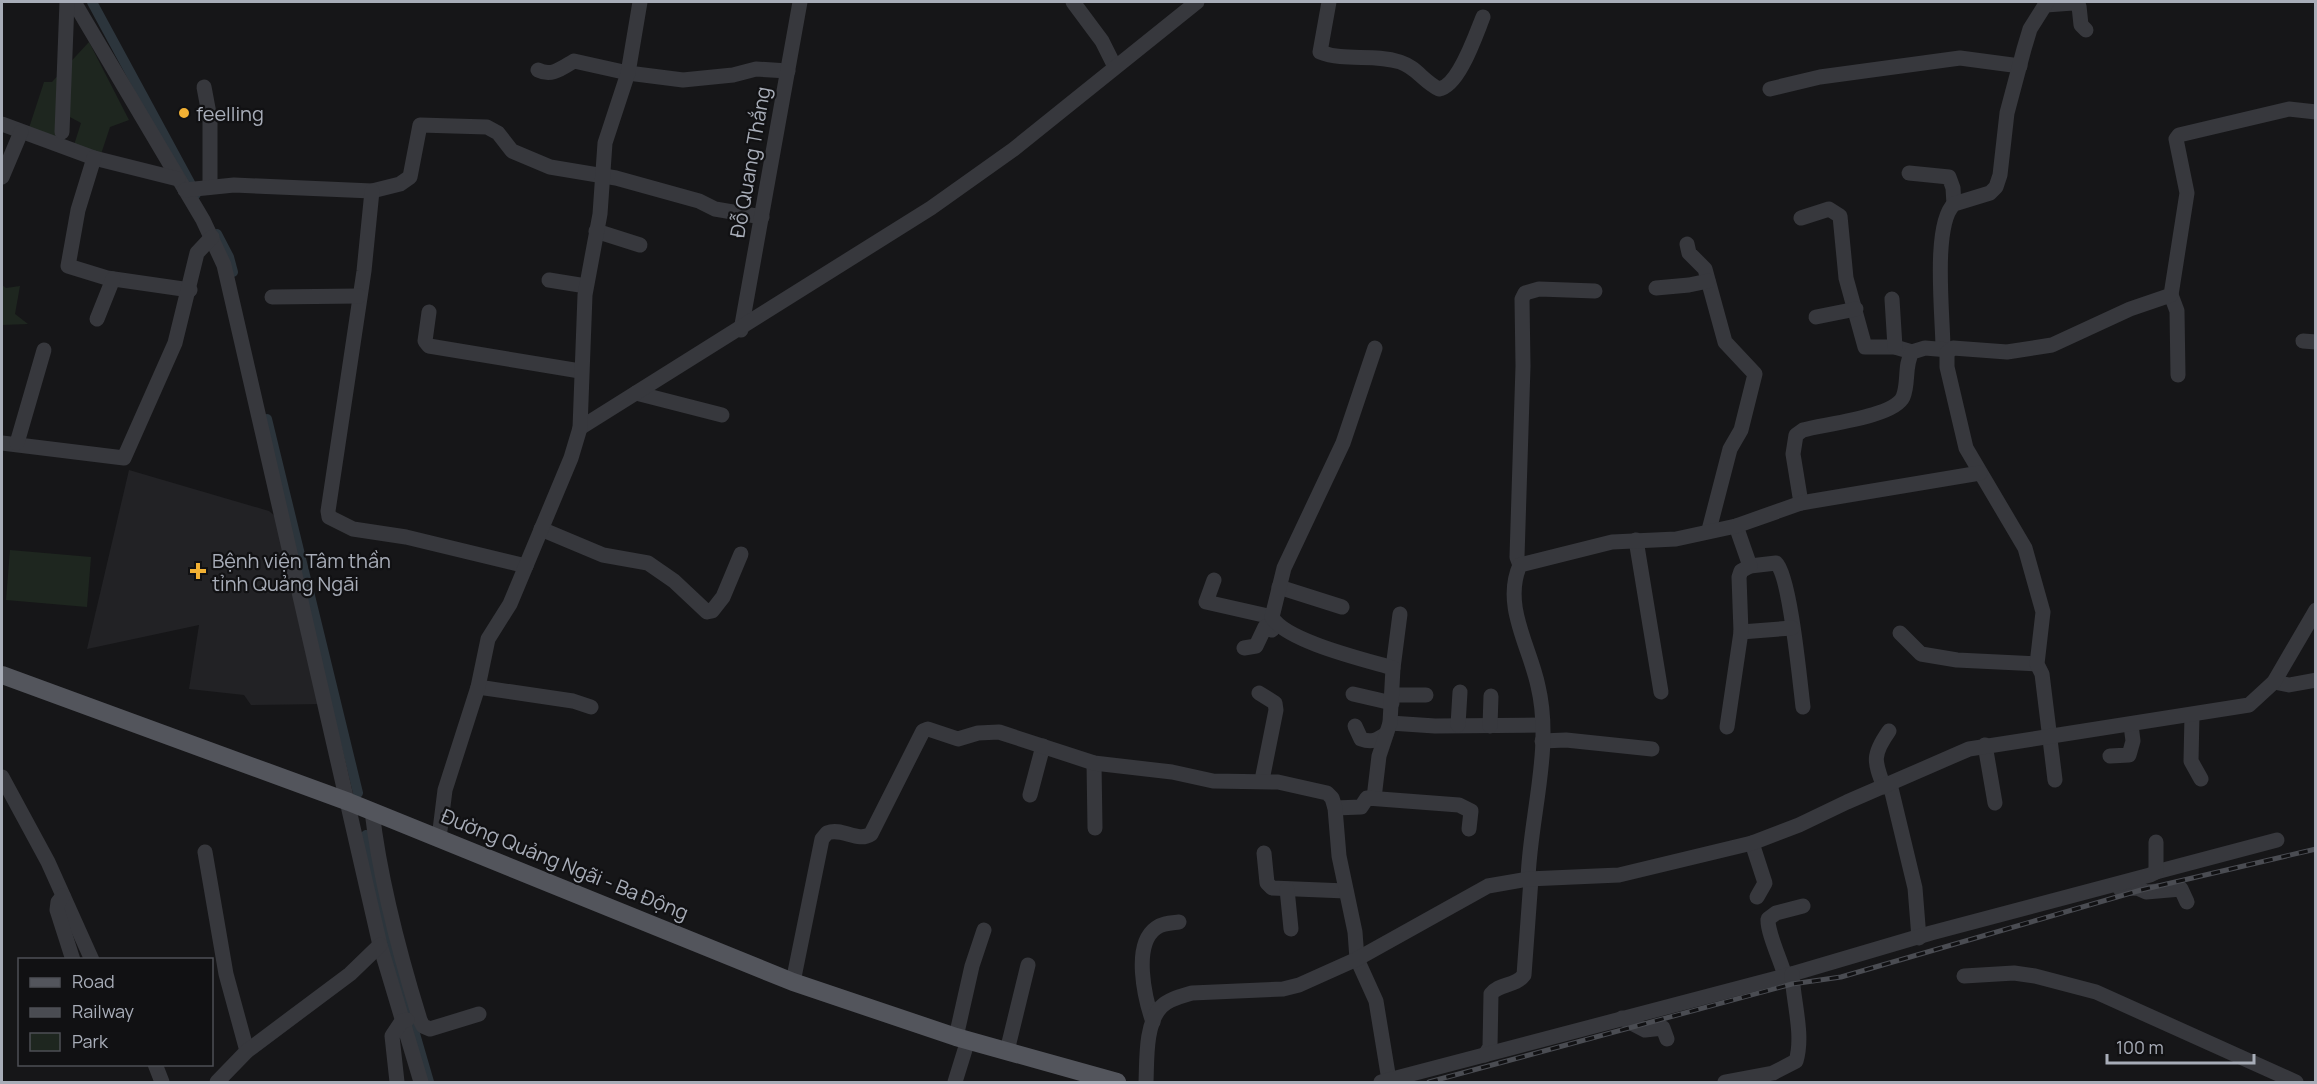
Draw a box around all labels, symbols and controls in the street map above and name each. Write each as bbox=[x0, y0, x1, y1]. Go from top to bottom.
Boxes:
street label: Đỗ Quang Thắng bbox=[723, 84, 777, 240]
place label: feelling bbox=[196, 100, 264, 127]
marker: feelling bbox=[177, 106, 191, 120]
place label: Bệnh viện Tâm thần tỉnh Quảng Ngãi bbox=[212, 547, 391, 597]
marker: Bệnh viện Tâm thần tỉnh Quảng Ngãi bbox=[189, 562, 207, 580]
street label: Đường Quảng Ngãi - Ba Động bbox=[437, 802, 693, 926]
legend bbox=[18, 958, 213, 1066]
text: Road bbox=[72, 969, 115, 993]
text: Railway bbox=[72, 999, 134, 1023]
scale bar bbox=[2107, 1027, 2254, 1065]
text: Park bbox=[72, 1029, 109, 1053]
text: 100 m bbox=[2116, 1035, 2164, 1059]

